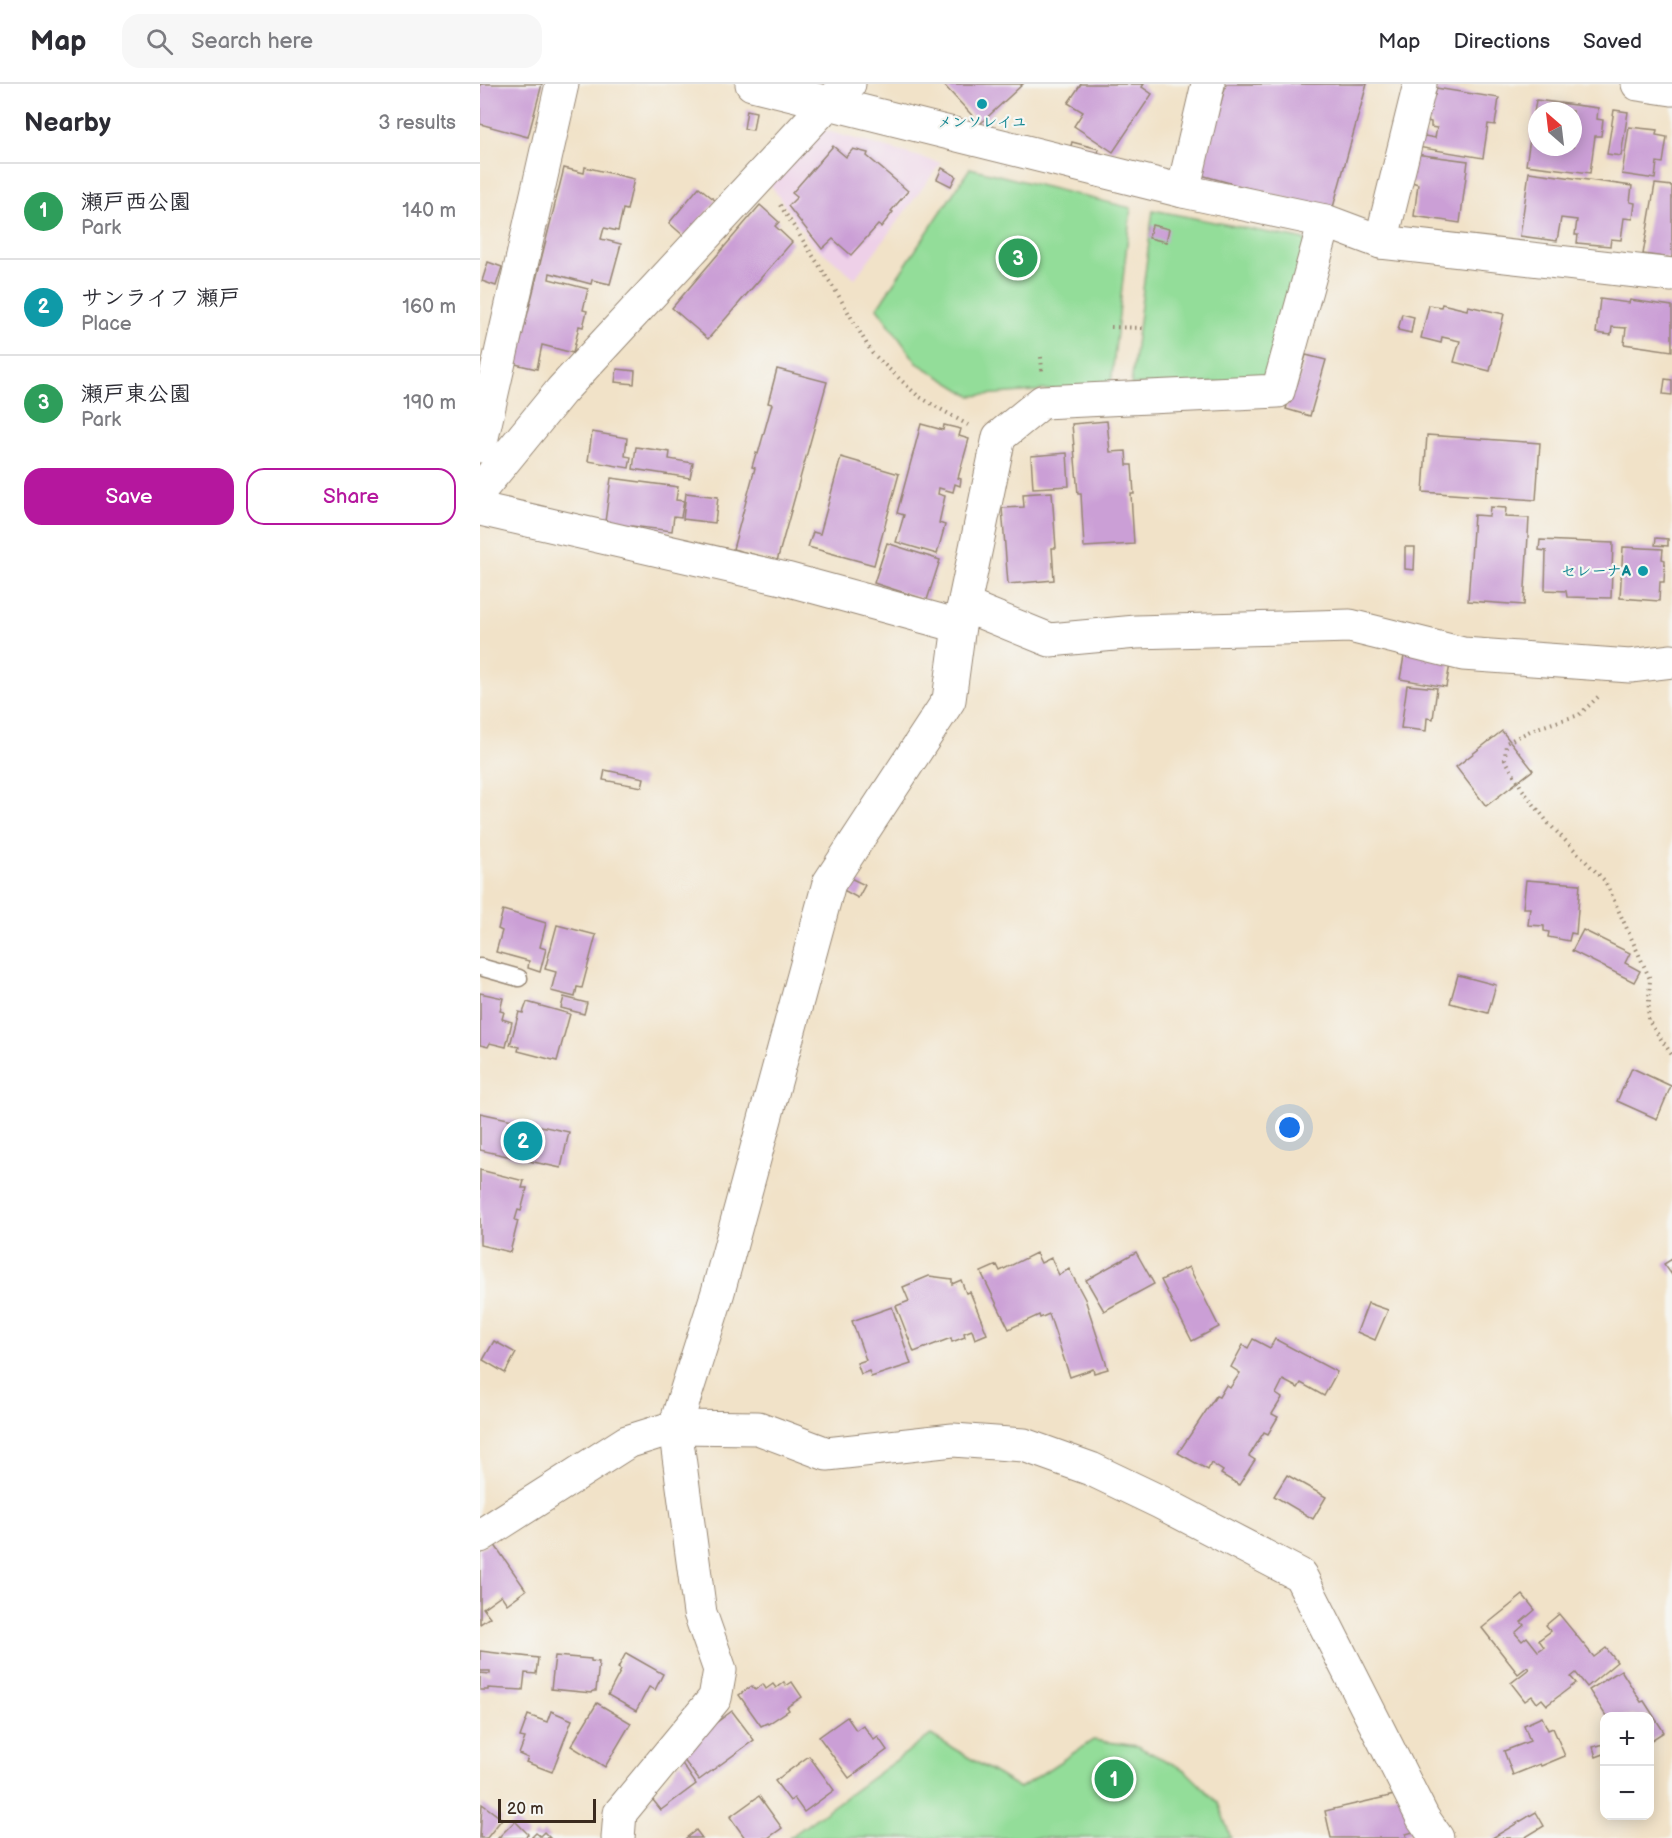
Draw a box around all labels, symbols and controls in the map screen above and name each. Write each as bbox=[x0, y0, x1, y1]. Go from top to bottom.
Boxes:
search box bbox=[122, 14, 542, 68]
text: Map bbox=[30, 25, 86, 58]
icon: search bbox=[143, 25, 176, 58]
text: Search here bbox=[191, 28, 313, 55]
text: Map bbox=[1378, 29, 1421, 54]
text: Directions bbox=[1454, 29, 1550, 54]
text: Saved bbox=[1583, 29, 1642, 54]
marker: メンソレイユ bbox=[975, 97, 989, 111]
north arrow bbox=[1528, 102, 1582, 156]
text: Nearby bbox=[24, 108, 111, 139]
text: 3 results bbox=[378, 111, 456, 135]
place label: メンソレイユ bbox=[937, 113, 1027, 132]
text: 瀬戸西公園 bbox=[81, 189, 191, 216]
text: 1 bbox=[39, 199, 48, 223]
text: 140 m bbox=[402, 199, 456, 223]
text: Park bbox=[81, 216, 121, 240]
pin: 3 bbox=[998, 236, 1038, 280]
text: サンライフ 瀬戸 bbox=[81, 285, 241, 312]
text: 2 bbox=[38, 295, 49, 319]
text: 160 m bbox=[402, 295, 456, 319]
text: Place bbox=[81, 312, 132, 336]
text: 瀬戸東公園 bbox=[81, 381, 191, 408]
text: 3 bbox=[38, 391, 49, 415]
text: 190 m bbox=[403, 391, 456, 415]
text: Park bbox=[81, 408, 121, 432]
button: Save bbox=[24, 468, 234, 525]
button: Share bbox=[246, 468, 456, 525]
place label: セレーナA bbox=[1561, 562, 1632, 581]
marker: セレーナA bbox=[1636, 564, 1650, 578]
your location bbox=[1275, 1113, 1304, 1142]
pin: 2 bbox=[504, 1118, 543, 1164]
map controls bbox=[1600, 1712, 1654, 1820]
button: + bbox=[1600, 1712, 1654, 1766]
pin: 1 bbox=[1094, 1756, 1134, 1802]
button: − bbox=[1600, 1766, 1654, 1820]
scale bar bbox=[498, 1796, 596, 1824]
text: 20 m bbox=[507, 1800, 543, 1819]

